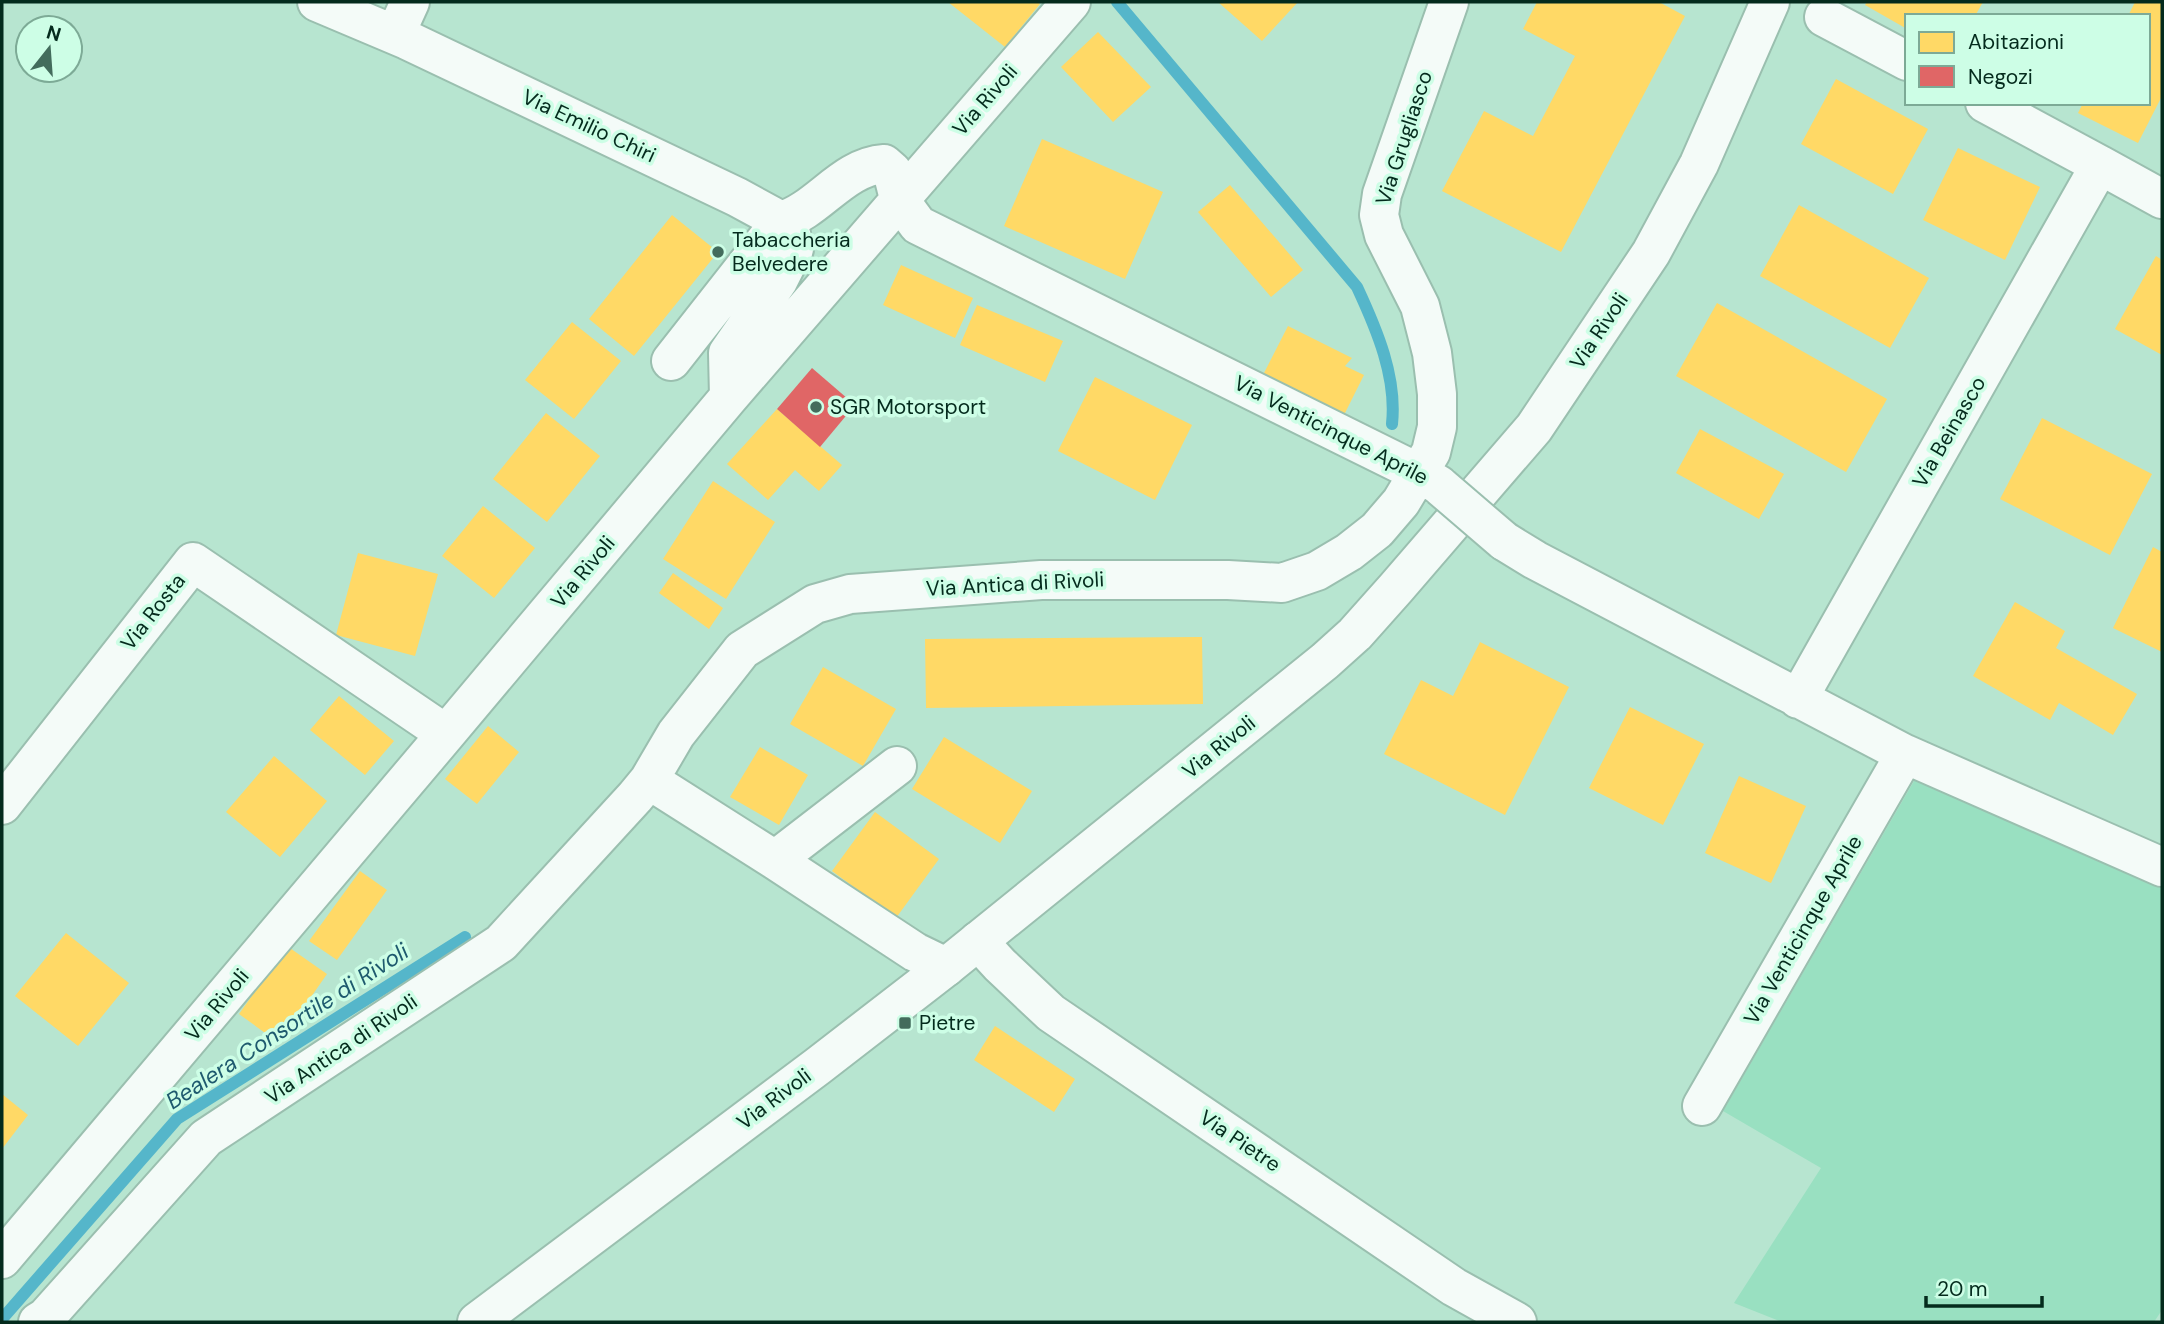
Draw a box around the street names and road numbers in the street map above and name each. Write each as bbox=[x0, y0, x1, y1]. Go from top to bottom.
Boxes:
street label: Via Rivoli bbox=[946, 58, 1024, 142]
street label: Via Grugliasco bbox=[1369, 67, 1439, 209]
street label: Via Emilio Chiri bbox=[518, 83, 660, 169]
street label: Via Rivoli bbox=[1563, 287, 1635, 375]
street label: Via Venticinque Aprile bbox=[1229, 369, 1433, 491]
street label: Via Beinasco bbox=[1906, 371, 1992, 493]
street label: Via Rivoli bbox=[545, 530, 621, 614]
street label: Via Antica di Rivoli bbox=[925, 565, 1105, 603]
street label: Via Rosta bbox=[114, 568, 192, 656]
street label: Via Rivoli bbox=[1177, 709, 1261, 785]
street label: Via Venticinque Aprile bbox=[1737, 830, 1869, 1030]
street label: Via Rivoli bbox=[179, 963, 255, 1047]
street label: Via Antica di Rivoli bbox=[259, 988, 423, 1110]
street label: Via Rivoli bbox=[731, 1062, 817, 1136]
street label: Via Pietre bbox=[1194, 1104, 1286, 1178]

